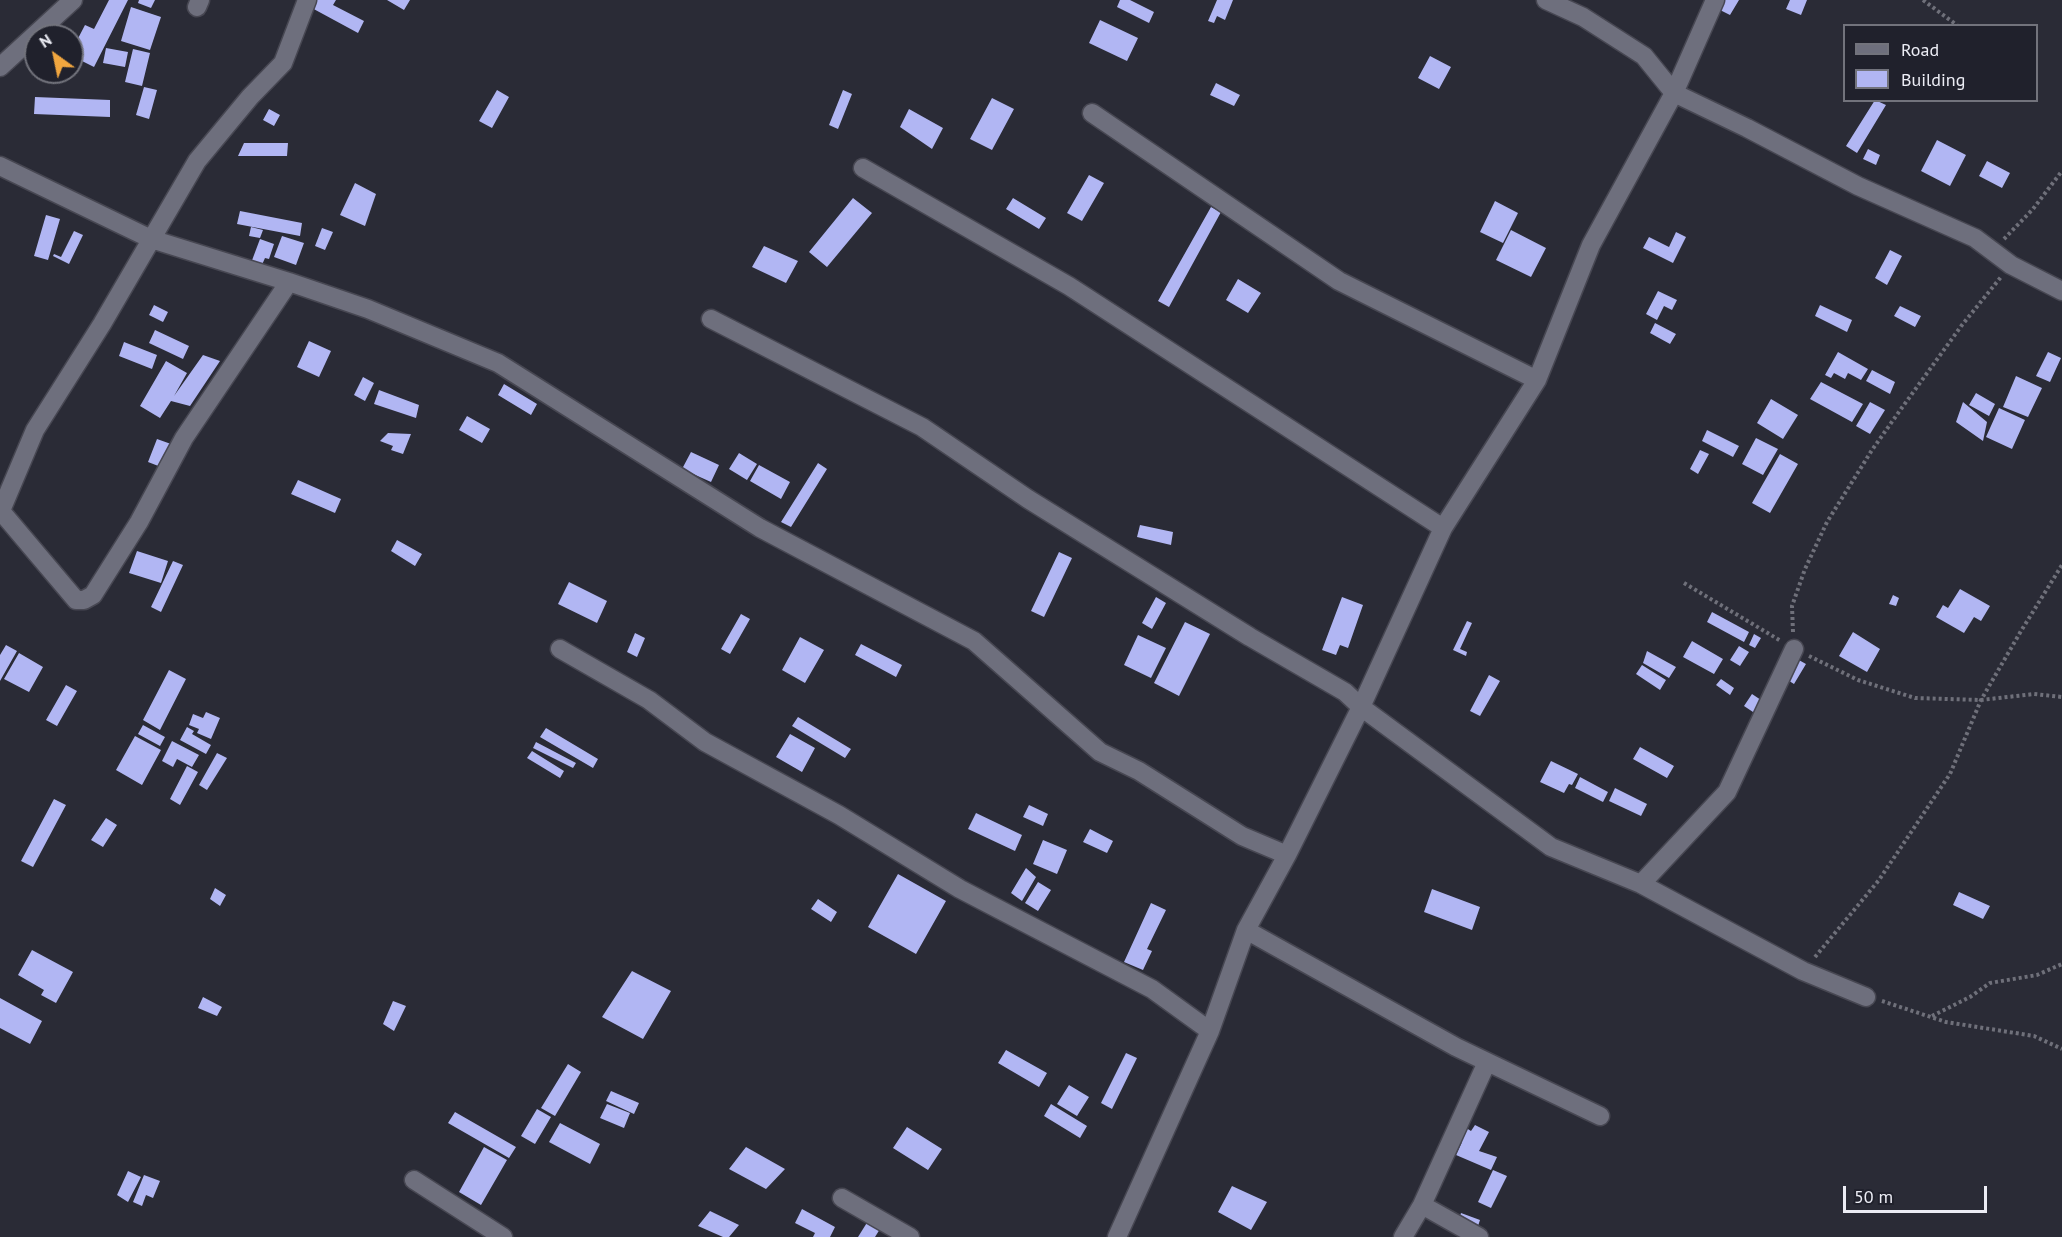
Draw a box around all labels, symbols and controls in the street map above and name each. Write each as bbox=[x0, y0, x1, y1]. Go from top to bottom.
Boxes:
north arrow bbox=[24, 24, 84, 84]
legend bbox=[1843, 24, 2038, 102]
text: N bbox=[35, 29, 55, 52]
text: Road bbox=[1901, 38, 1939, 61]
text: Building bbox=[1901, 68, 1965, 91]
scale bar bbox=[1846, 1174, 1990, 1212]
text: 50 m bbox=[1854, 1185, 1893, 1208]

